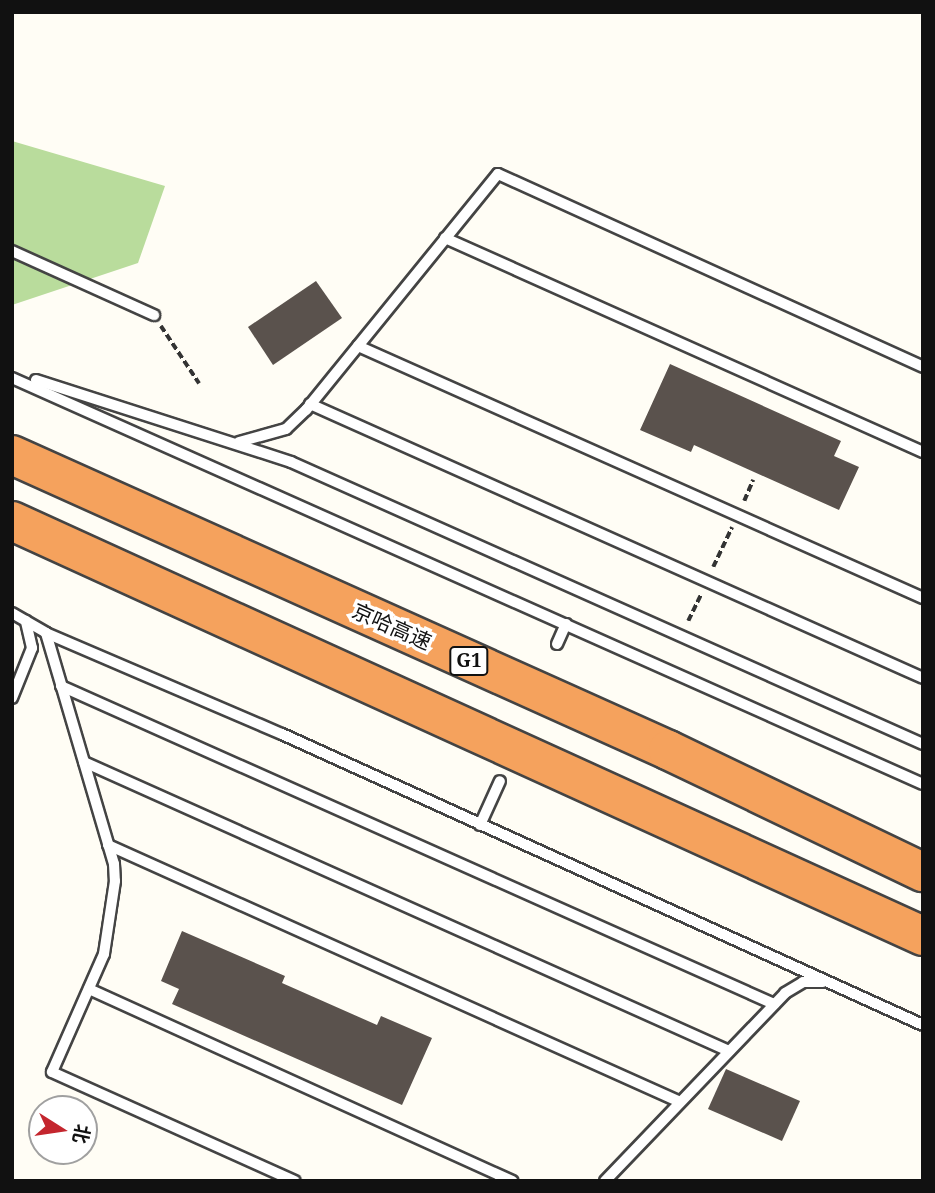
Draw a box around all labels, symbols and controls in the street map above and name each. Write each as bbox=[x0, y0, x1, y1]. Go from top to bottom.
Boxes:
street label: 京哈高速 bbox=[349, 597, 435, 655]
road number: G1 bbox=[448, 646, 490, 676]
north arrow bbox=[28, 1095, 98, 1165]
text: 北 bbox=[67, 1122, 96, 1146]

